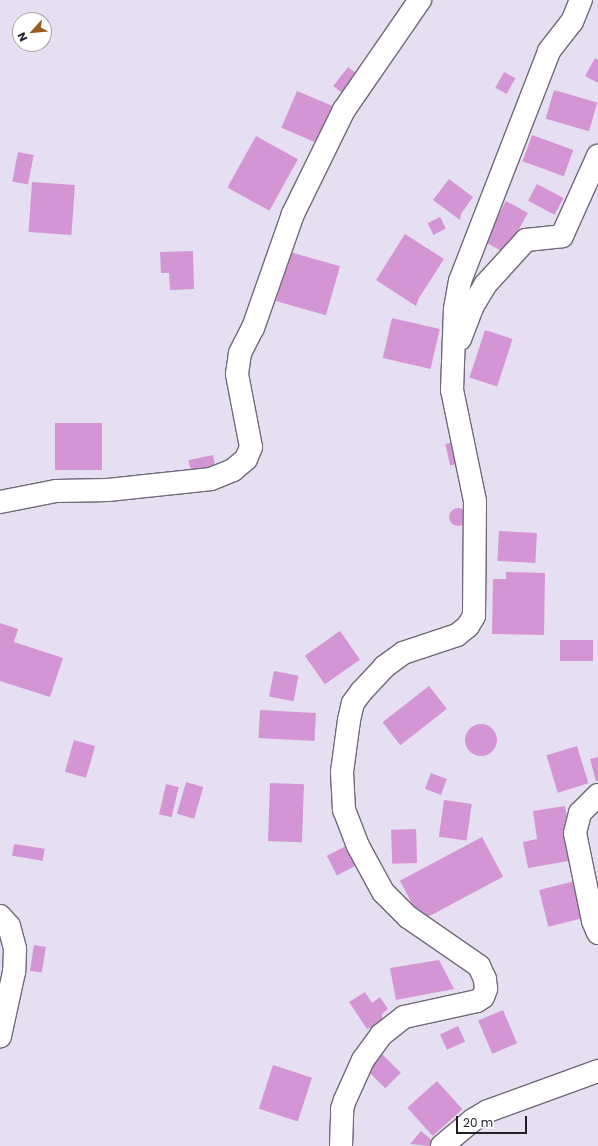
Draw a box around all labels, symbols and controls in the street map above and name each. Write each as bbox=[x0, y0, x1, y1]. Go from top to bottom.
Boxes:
north arrow bbox=[12, 12, 52, 52]
text: N bbox=[13, 30, 31, 44]
scale bar bbox=[458, 1108, 529, 1134]
text: 20 m bbox=[463, 1114, 493, 1131]

